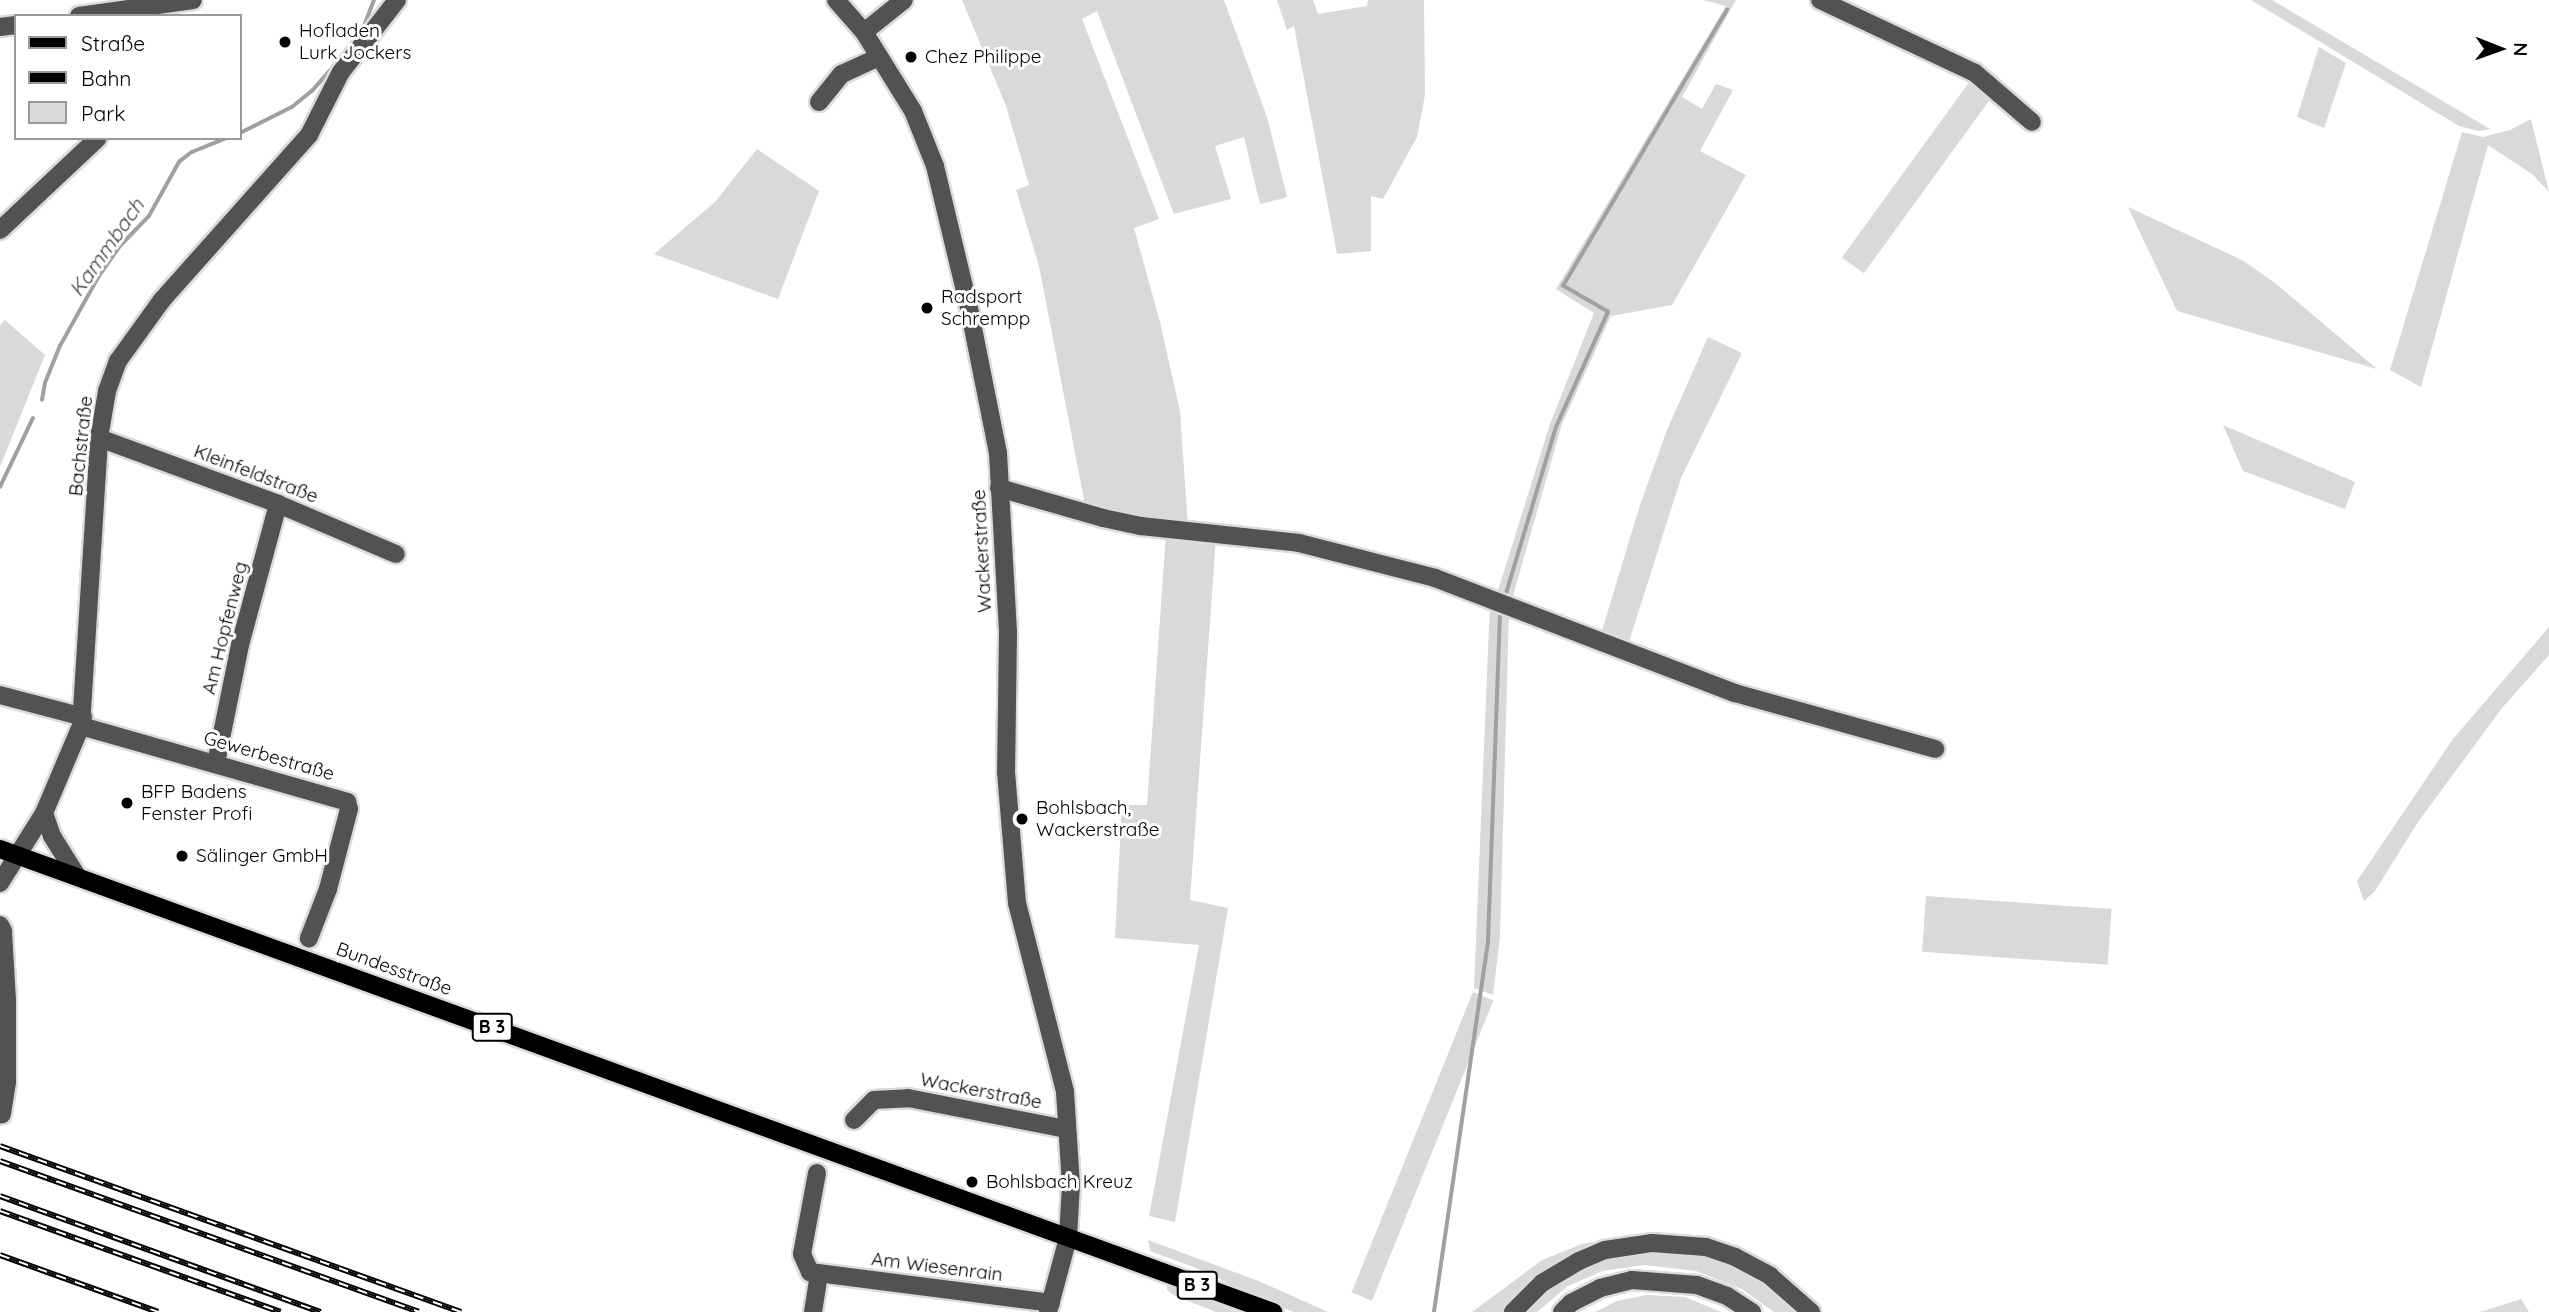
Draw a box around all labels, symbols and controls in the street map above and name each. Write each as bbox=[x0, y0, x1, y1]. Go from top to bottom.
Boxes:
legend bbox=[14, 14, 242, 140]
north arrow bbox=[2465, 14, 2535, 84]
place label: Hofladen Lurk Jockers bbox=[299, 20, 411, 64]
text: Straße bbox=[81, 30, 145, 56]
marker: Hofladen Lurk Jockers bbox=[277, 34, 293, 50]
text: N bbox=[2509, 42, 2533, 57]
place label: Chez Philippe bbox=[925, 46, 1042, 68]
marker: Chez Philippe bbox=[903, 49, 919, 65]
text: Bahn bbox=[81, 65, 131, 91]
text: Park bbox=[81, 100, 125, 126]
water label: Kammbach bbox=[63, 193, 149, 301]
place label: Radsport Schrempp bbox=[941, 286, 1030, 330]
marker: Radsport Schrempp bbox=[919, 300, 935, 316]
street label: Bachstraße bbox=[64, 395, 98, 497]
street label: Kleinfeldstraße bbox=[191, 440, 321, 508]
street label: Wackerstraße bbox=[967, 489, 997, 613]
street label: Am Hopfenweg bbox=[197, 559, 253, 697]
street label: Gewerbestraße bbox=[201, 726, 337, 786]
place label: BFP Badens Fenster Profi bbox=[141, 781, 252, 825]
marker: BFP Badens Fenster Profi bbox=[119, 795, 135, 811]
place label: Bohlsbach, Wackerstraße bbox=[1036, 797, 1160, 841]
marker: Bohlsbach, Wackerstraße bbox=[1014, 811, 1030, 827]
place label: Sälinger GmbH bbox=[196, 845, 328, 867]
marker: Sälinger GmbH bbox=[174, 848, 190, 864]
street label: Bundesstraße bbox=[333, 938, 455, 1000]
road number: B 3 bbox=[471, 1012, 513, 1042]
street label: Wackerstraße bbox=[918, 1068, 1044, 1114]
place label: Bohlsbach Kreuz bbox=[986, 1171, 1133, 1193]
marker: Bohlsbach Kreuz bbox=[964, 1174, 980, 1190]
street label: Am Wiesenrain bbox=[870, 1248, 1004, 1286]
road number: B 3 bbox=[1176, 1270, 1218, 1300]

